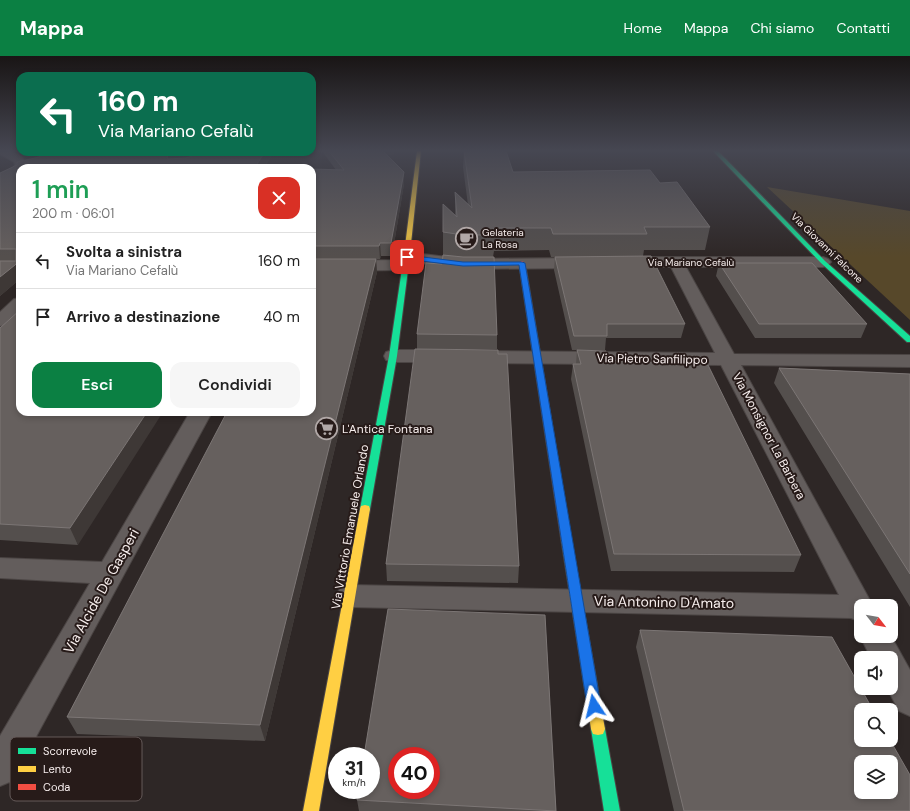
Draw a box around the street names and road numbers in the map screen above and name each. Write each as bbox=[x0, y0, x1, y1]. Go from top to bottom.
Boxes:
street label: Via Giovanni Falcone bbox=[788, 210, 866, 286]
street label: Via Mariano Cefalù bbox=[648, 256, 734, 269]
street label: Via Pietro Sanfilippo bbox=[596, 350, 708, 368]
street label: Via Monsignor La Barbera bbox=[729, 370, 809, 502]
street label: Via Vittorio Emanuele Orlando bbox=[328, 443, 372, 611]
street label: Via Alcide De Gasperi bbox=[59, 525, 143, 657]
street label: Via Antonino D'Amato bbox=[594, 592, 734, 612]

